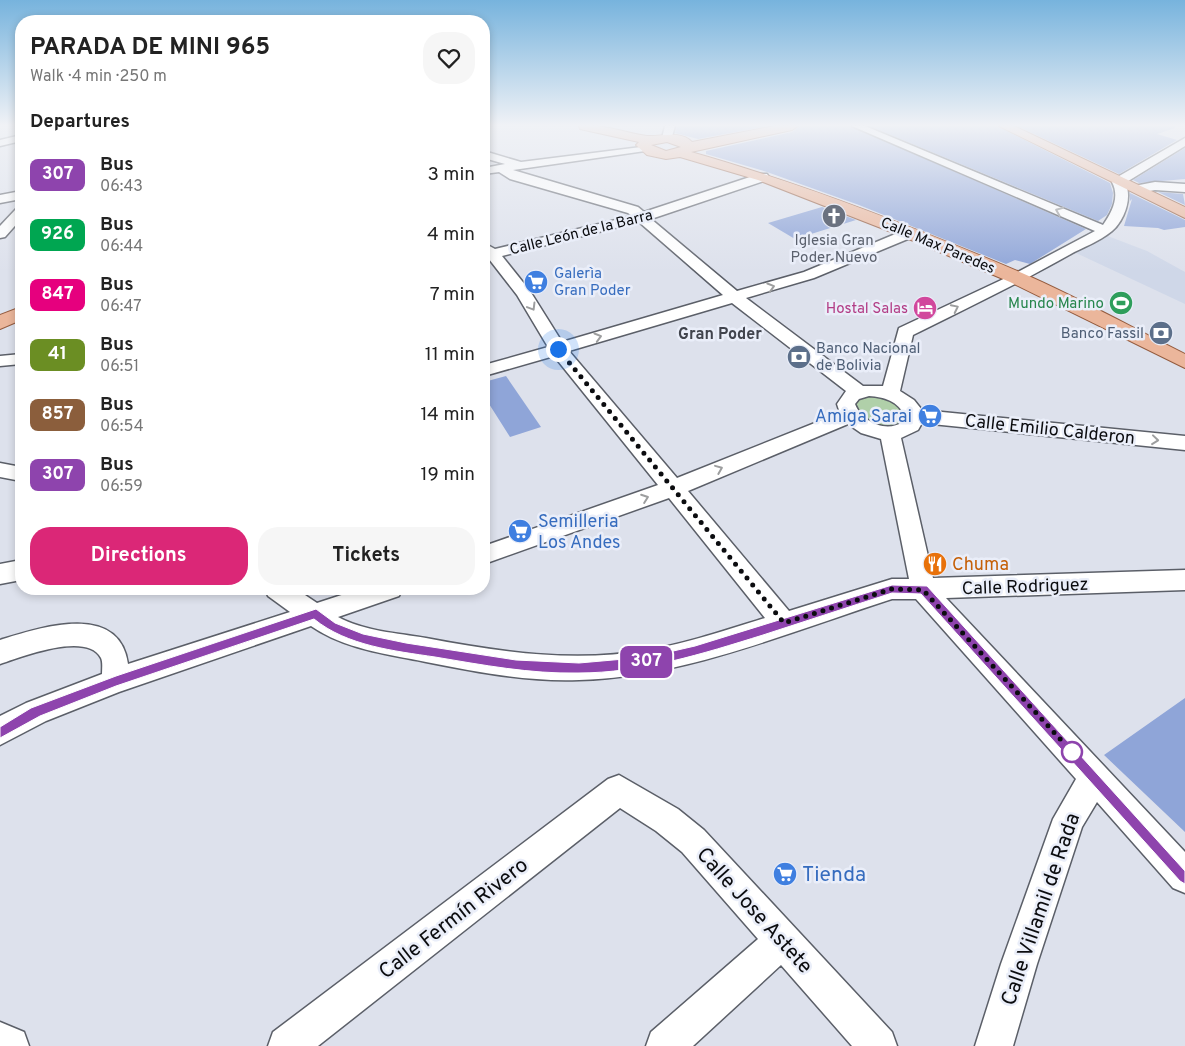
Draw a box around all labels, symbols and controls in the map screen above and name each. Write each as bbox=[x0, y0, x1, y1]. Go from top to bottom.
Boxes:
button: heart bbox=[423, 32, 475, 84]
text: PARADA DE MINI 965 bbox=[30, 33, 270, 63]
text: Walk · 4 min · 250 m bbox=[30, 67, 167, 87]
text: Departures bbox=[30, 110, 130, 134]
text: Bus bbox=[100, 153, 134, 177]
text: 307 bbox=[42, 163, 73, 186]
text: 3 min bbox=[427, 163, 475, 187]
text: 06:43 bbox=[100, 177, 143, 197]
church icon: Iglesia Gran Poder Nuevo bbox=[821, 203, 847, 229]
street label: Calle León de la Barra bbox=[508, 206, 655, 260]
one-way arrow bbox=[1055, 207, 1064, 218]
text: Bus bbox=[100, 213, 134, 237]
street label: Calle Max Paredes bbox=[877, 214, 997, 279]
text: 926 bbox=[41, 223, 74, 246]
text: 4 min bbox=[427, 223, 475, 247]
place label: Iglesia Gran Poder Nuevo bbox=[791, 232, 877, 268]
text: 06:44 bbox=[100, 237, 143, 257]
place label: Galerìa Gran Poder bbox=[554, 265, 631, 301]
supermarket icon: Galerìa Gran Poder bbox=[523, 269, 549, 295]
text: Bus bbox=[100, 273, 134, 297]
text: 847 bbox=[41, 283, 74, 306]
text: 7 min bbox=[430, 283, 475, 307]
one-way arrow bbox=[766, 283, 774, 293]
sports icon: Mundo Marino bbox=[1108, 290, 1134, 316]
hotel icon: Hostal Salas bbox=[912, 295, 938, 321]
place label: Mundo Marino bbox=[1008, 295, 1104, 314]
text: 06:47 bbox=[100, 297, 142, 317]
place label: Hostal Salas bbox=[826, 300, 908, 319]
one-way arrow bbox=[526, 302, 536, 311]
one-way arrow bbox=[950, 304, 959, 314]
bank icon: Banco Fassil bbox=[1148, 320, 1174, 346]
district label: Gran Poder bbox=[678, 325, 762, 345]
place label: Banco Fassil bbox=[1061, 325, 1144, 344]
text: Bus bbox=[100, 333, 134, 357]
one-way arrow bbox=[593, 333, 601, 343]
your location bbox=[546, 337, 571, 362]
place label: Banco Nacional de Bolivia bbox=[816, 340, 920, 376]
text: 41 bbox=[48, 343, 67, 366]
text: 11 min bbox=[425, 343, 475, 367]
bank icon: Banco Nacional de Bolivia bbox=[786, 344, 812, 370]
text: 06:51 bbox=[100, 357, 139, 377]
text: Bus bbox=[100, 393, 134, 417]
text: 857 bbox=[42, 403, 74, 426]
text: 14 min bbox=[420, 403, 475, 427]
supermarket icon: Amiga Sarai bbox=[917, 403, 943, 429]
place label: Amiga Sarai bbox=[815, 406, 912, 429]
street label: Calle Emilio Calderon bbox=[964, 410, 1136, 451]
text: 06:54 bbox=[100, 417, 144, 437]
one-way arrow bbox=[1152, 434, 1160, 445]
text: Bus bbox=[100, 453, 134, 477]
text: 307 bbox=[42, 463, 73, 486]
text: 19 min bbox=[420, 463, 475, 487]
one-way arrow bbox=[714, 465, 723, 476]
text: 06:59 bbox=[100, 477, 143, 497]
one-way arrow bbox=[640, 494, 649, 504]
place label: Semilleria Los Andes bbox=[538, 511, 621, 555]
supermarket icon: Semilleria Los Andes bbox=[507, 518, 533, 544]
button: Directions bbox=[30, 527, 248, 585]
button: Tickets bbox=[258, 527, 475, 585]
restaurant icon: Chuma bbox=[922, 551, 948, 577]
place label: Chuma bbox=[952, 554, 1009, 577]
street label: Calle Rodriguez bbox=[961, 574, 1089, 601]
line badge: 307 bbox=[617, 646, 675, 678]
text: 307 bbox=[630, 650, 662, 673]
unlabelled marker bbox=[1061, 741, 1083, 763]
street label: Calle Villamil de Rada bbox=[996, 810, 1087, 1009]
street label: Calle Jose Astete bbox=[690, 842, 818, 980]
street label: Calle Fermín Rivero bbox=[374, 852, 534, 986]
supermarket icon: Tienda bbox=[772, 861, 798, 887]
place label: Tienda bbox=[802, 862, 866, 889]

